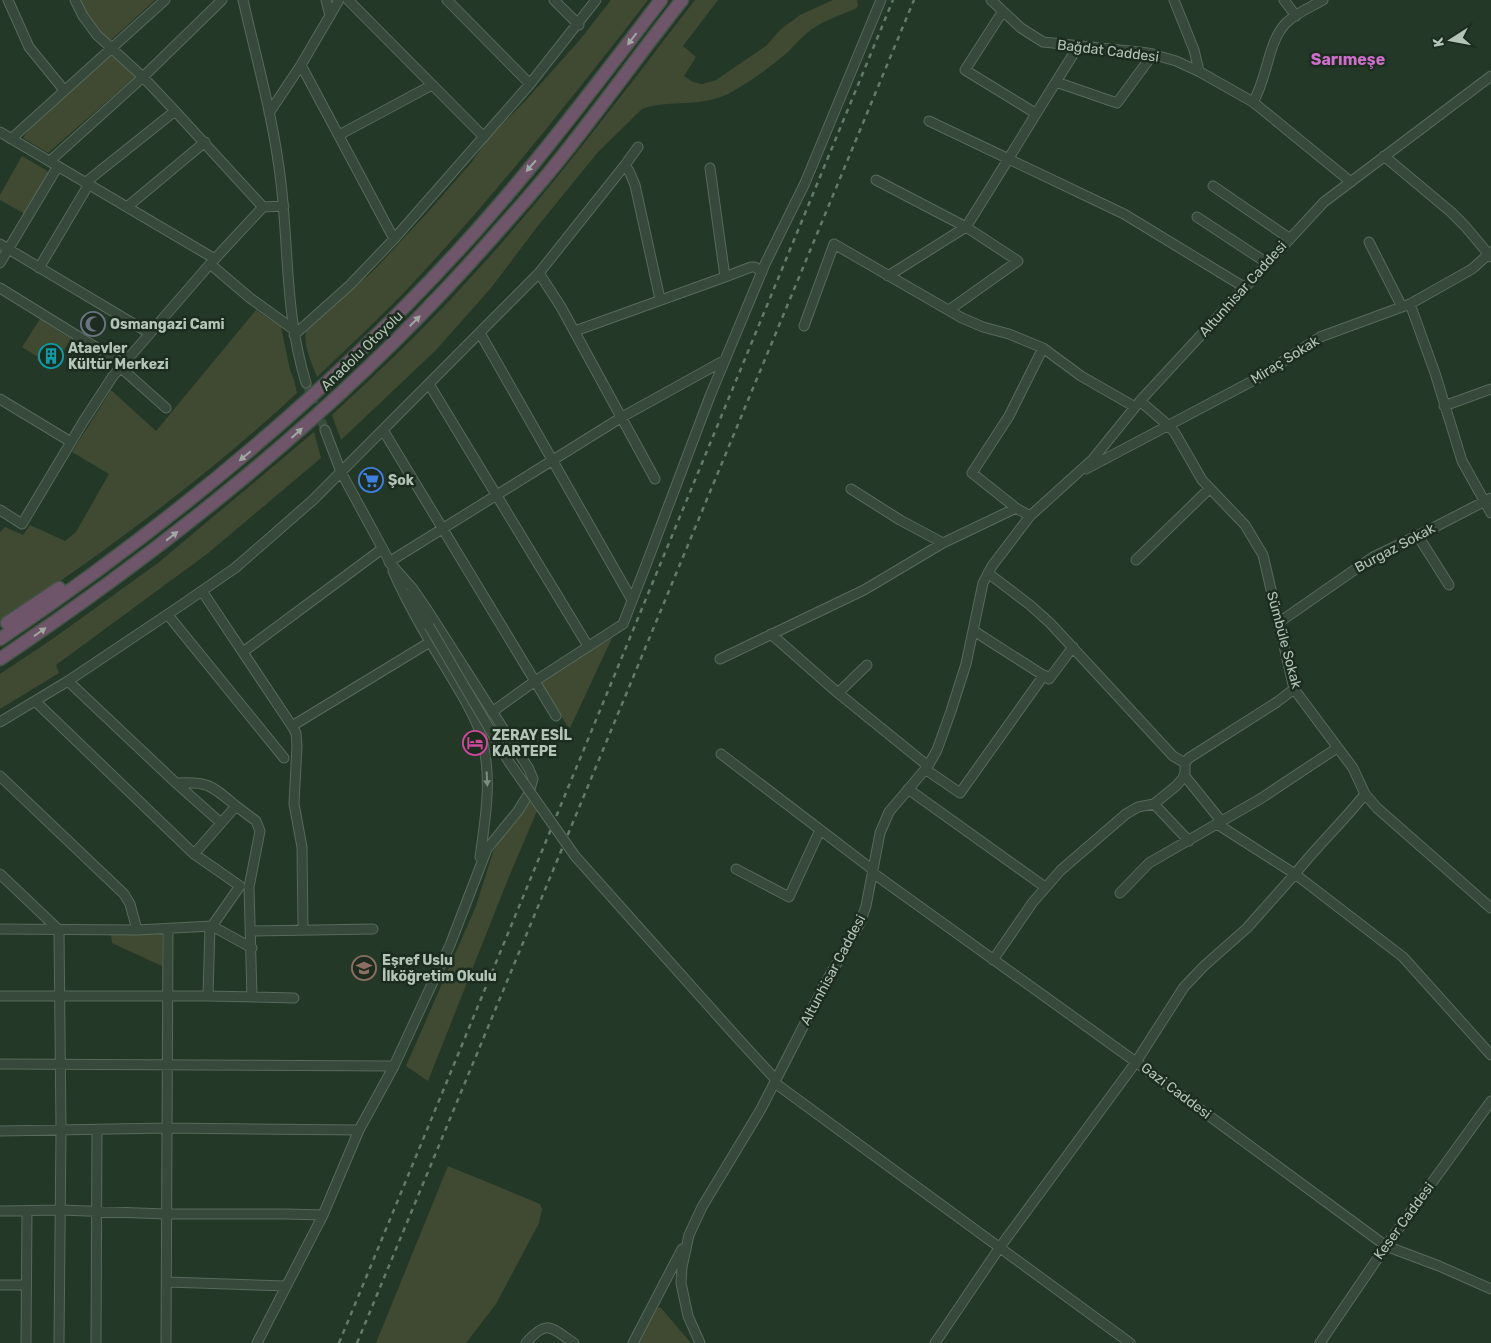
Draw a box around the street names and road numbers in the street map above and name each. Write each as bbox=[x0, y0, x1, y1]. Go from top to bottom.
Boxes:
street label: Bağdat Caddesi bbox=[1056, 36, 1160, 66]
street label: Altunhisar Caddesi bbox=[1196, 238, 1290, 340]
street label: Anadolu Otoyolu bbox=[318, 308, 406, 394]
street label: Miraç Sokak bbox=[1248, 332, 1323, 388]
street label: Burgaz Sokak bbox=[1352, 519, 1439, 576]
street label: Sümbüle Sokak bbox=[1263, 590, 1305, 691]
street label: Altunhisar Caddesi bbox=[797, 912, 869, 1028]
street label: Gazi Caddesi bbox=[1138, 1059, 1214, 1123]
street label: Keser Caddesi bbox=[1370, 1179, 1438, 1263]

